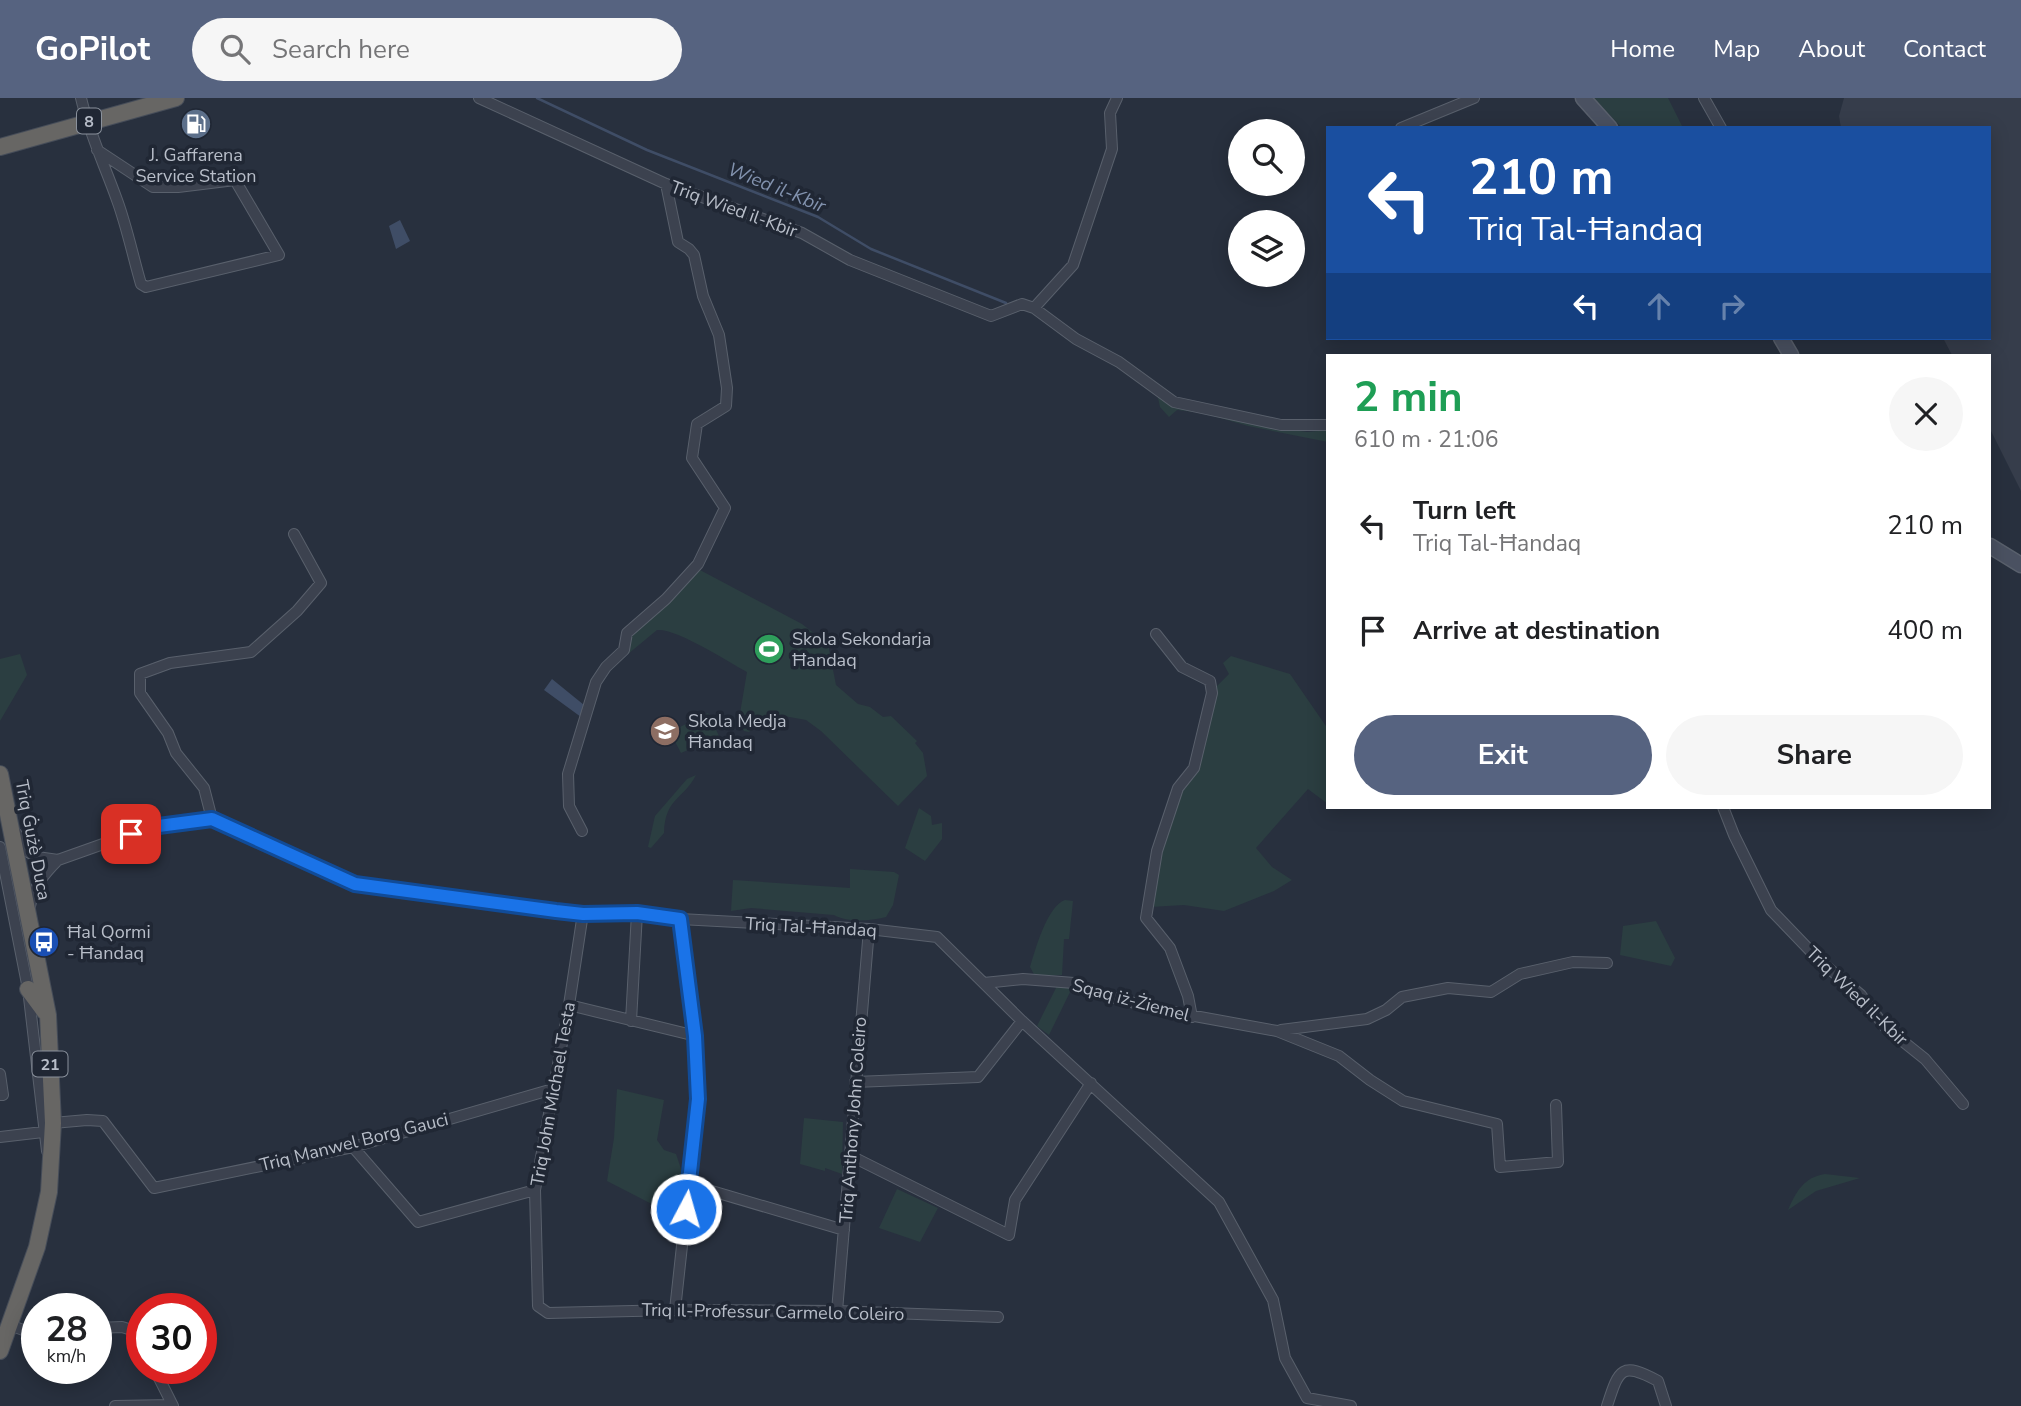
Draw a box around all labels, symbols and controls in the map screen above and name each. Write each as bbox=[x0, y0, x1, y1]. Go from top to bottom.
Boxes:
search box bbox=[192, 18, 682, 81]
text: GoPilot bbox=[35, 27, 150, 72]
icon: search bbox=[216, 30, 254, 68]
text: Search here bbox=[272, 32, 410, 67]
text: Home bbox=[1610, 33, 1675, 65]
text: Map bbox=[1713, 33, 1760, 65]
text: About bbox=[1798, 33, 1865, 65]
text: Contact bbox=[1903, 33, 1986, 65]
fuel station icon: J. Gaffarena Service Station bbox=[179, 107, 213, 141]
road number: 8 bbox=[77, 108, 101, 134]
map controls bbox=[1228, 119, 1305, 287]
button: search bbox=[1228, 119, 1305, 196]
place label: J. Gaffarena Service Station bbox=[135, 143, 257, 188]
text: 210 m bbox=[1469, 144, 1613, 211]
icon: left bbox=[1354, 154, 1445, 245]
water label: Wied il-Kbir bbox=[724, 156, 831, 220]
street label: Triq Wied il-Kbir bbox=[667, 175, 801, 243]
text: Triq Tal-Ħandaq bbox=[1469, 208, 1703, 251]
button: layers bbox=[1228, 210, 1305, 287]
icon: left bbox=[1567, 287, 1605, 325]
icon: ahead bbox=[1640, 287, 1678, 325]
icon: right bbox=[1713, 287, 1751, 325]
text: 2 min bbox=[1354, 369, 1463, 426]
button: close bbox=[1889, 377, 1963, 451]
text: 610 m · 21:06 bbox=[1354, 424, 1499, 455]
text: Turn left bbox=[1413, 493, 1516, 528]
icon: left bbox=[1354, 507, 1392, 545]
text: 210 m bbox=[1887, 508, 1963, 543]
text: Triq Tal-Ħandaq bbox=[1413, 528, 1581, 559]
icon: arrive bbox=[1354, 612, 1392, 650]
text: Arrive at destination bbox=[1413, 613, 1660, 648]
text: 400 m bbox=[1887, 613, 1963, 648]
place label: Skola Sekondarja Ħandaq bbox=[792, 627, 931, 672]
sports icon: Skola Sekondarja Ħandaq bbox=[752, 632, 786, 666]
place label: Skola Medja Ħandaq bbox=[688, 709, 787, 754]
school or university icon: Skola Medja Ħandaq bbox=[648, 714, 682, 748]
button: Exit bbox=[1354, 715, 1652, 795]
button: Share bbox=[1666, 715, 1963, 795]
street label: Triq Ġużè Duca bbox=[10, 778, 56, 902]
pin bbox=[101, 804, 161, 864]
icon: arrive bbox=[112, 815, 150, 853]
street label: Triq Tal-Ħandaq bbox=[745, 912, 877, 942]
place label: Ħal Qormi - Ħandaq bbox=[67, 920, 151, 965]
bus stop icon: Ħal Qormi - Ħandaq bbox=[27, 925, 61, 959]
street label: Triq Wied il-Kbir bbox=[1801, 941, 1914, 1051]
street label: Sqaq iż-Żiemel bbox=[1070, 973, 1193, 1027]
street label: Triq John Michael Testa bbox=[525, 1000, 581, 1188]
street label: Triq Anthony John Coleiro bbox=[834, 1016, 872, 1224]
road number: 21 bbox=[32, 1052, 68, 1076]
street label: Triq Manwel Borg Gauci bbox=[257, 1107, 451, 1177]
position arrow bbox=[649, 1172, 723, 1246]
speed limit sign: 30 bbox=[126, 1293, 217, 1384]
street label: Triq il-Professur Carmelo Coleiro bbox=[641, 1298, 905, 1326]
text: 28 bbox=[45, 1306, 88, 1353]
text: km/h bbox=[47, 1344, 86, 1368]

